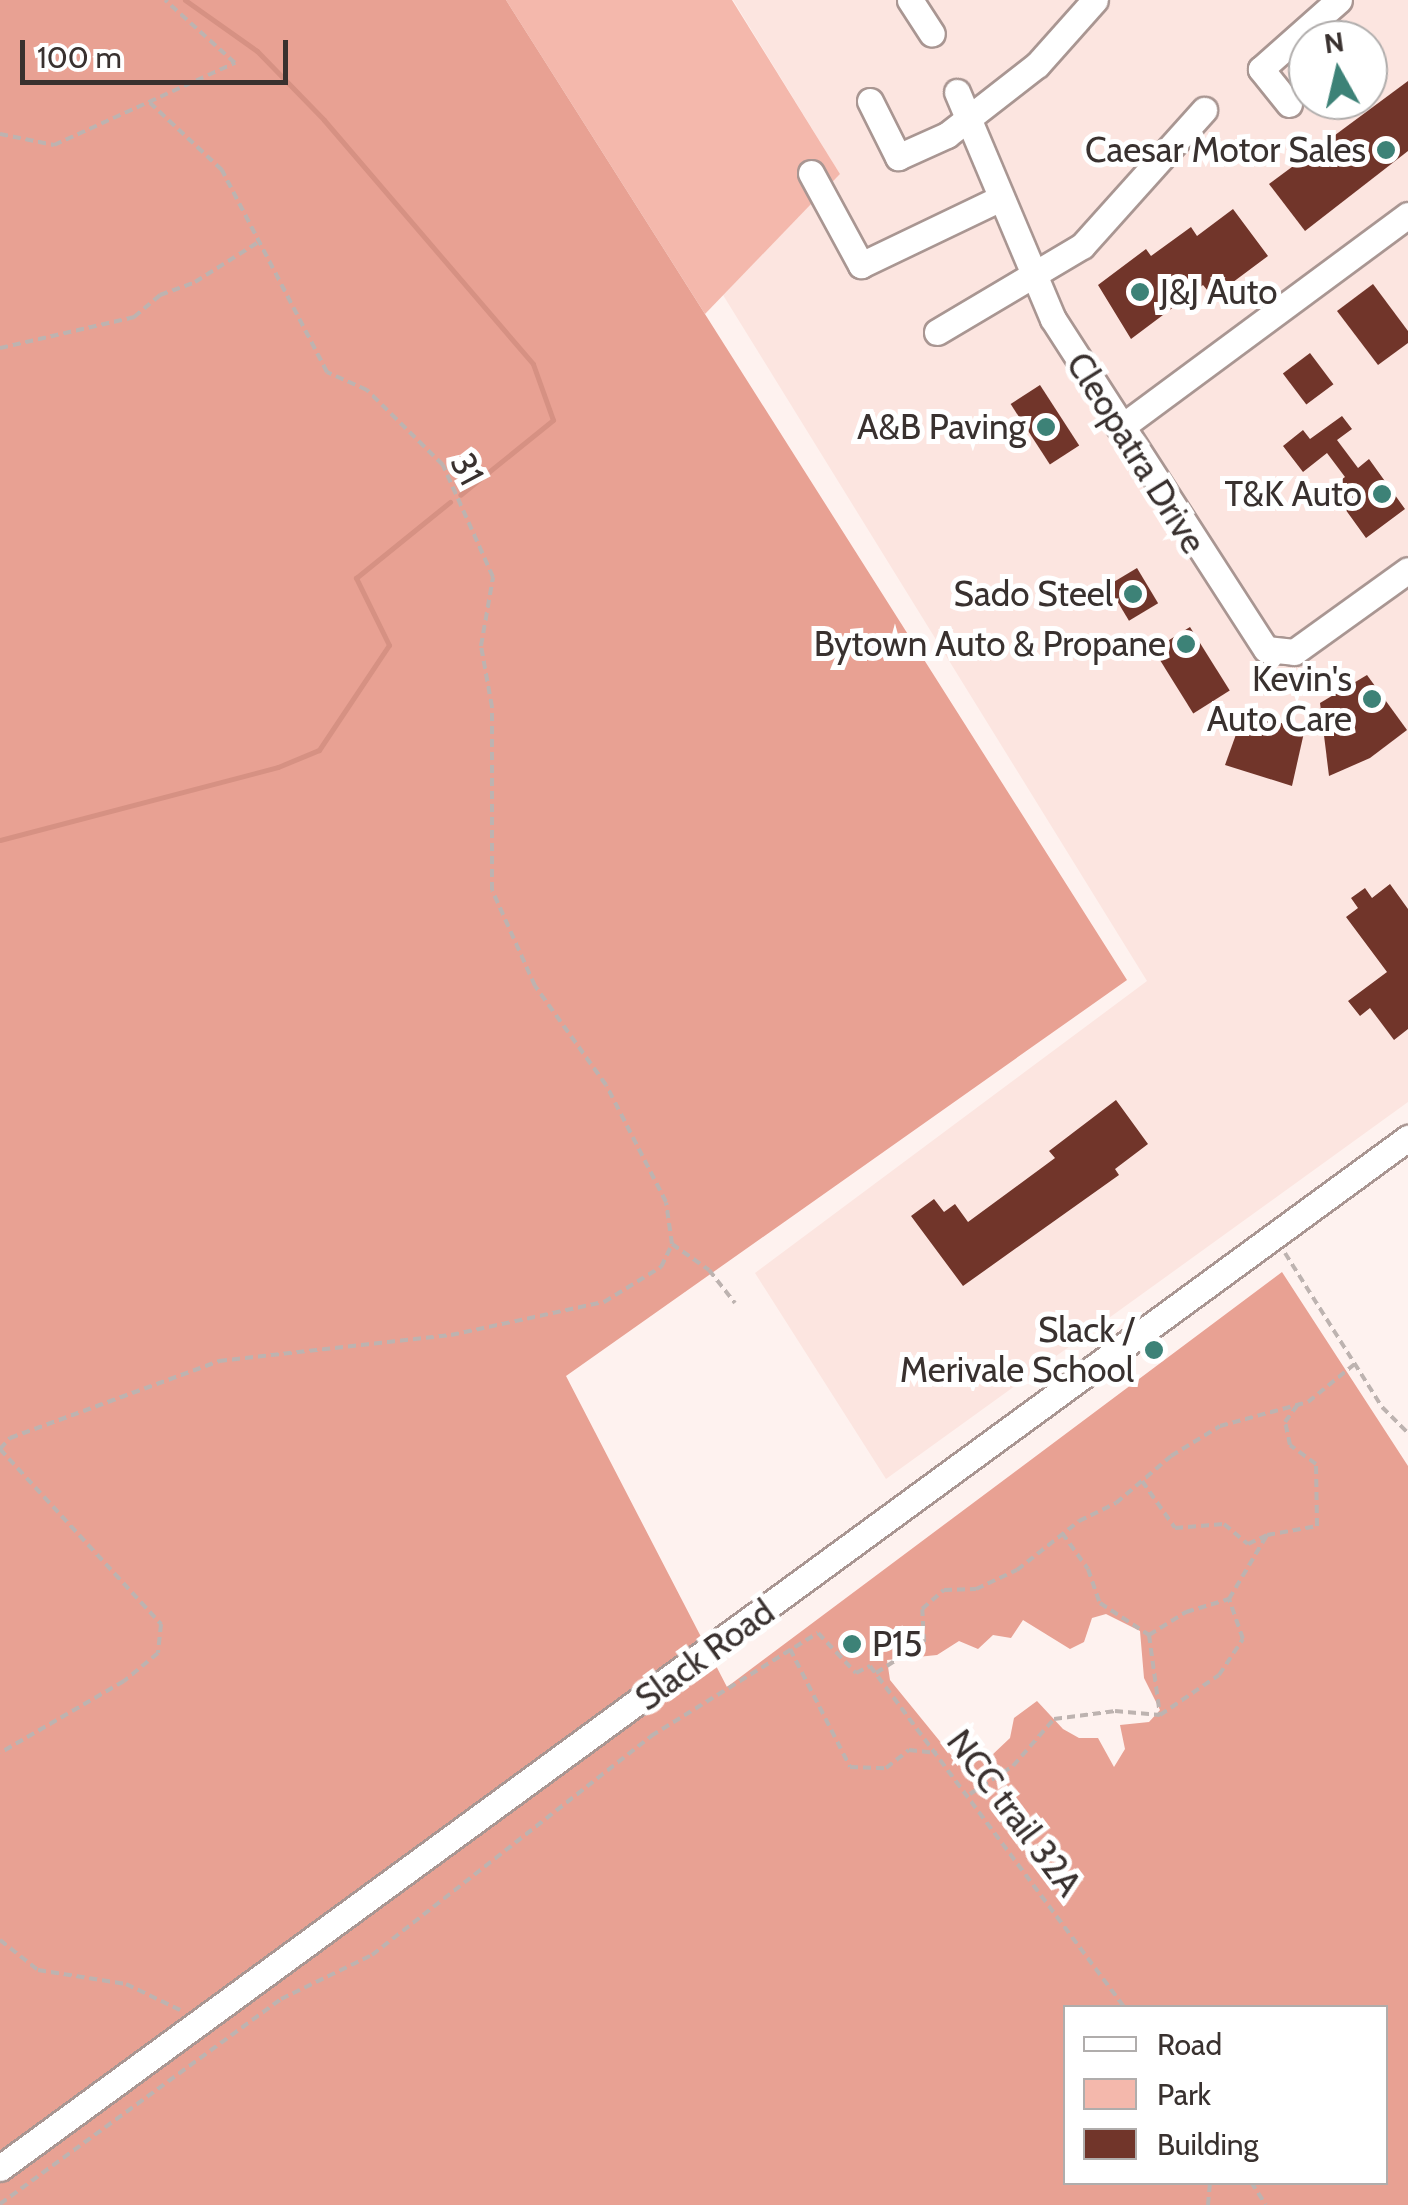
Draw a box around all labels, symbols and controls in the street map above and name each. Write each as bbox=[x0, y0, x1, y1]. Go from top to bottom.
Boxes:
scale bar bbox=[25, 20, 292, 82]
north arrow bbox=[1288, 20, 1388, 120]
text: N bbox=[1322, 24, 1346, 60]
text: 100 m bbox=[37, 39, 122, 76]
place label: Caesar Motor Sales bbox=[1085, 129, 1366, 171]
marker: Caesar Motor Sales bbox=[1375, 139, 1397, 161]
place label: J&J Auto bbox=[1160, 271, 1277, 313]
marker: J&J Auto bbox=[1129, 281, 1151, 303]
street label: Cleopatra Drive bbox=[1058, 345, 1214, 561]
place label: A&B Paving bbox=[857, 406, 1026, 448]
marker: A&B Paving bbox=[1035, 416, 1057, 438]
street label: 31 bbox=[441, 446, 493, 492]
place label: T&K Auto bbox=[1224, 473, 1362, 515]
marker: T&K Auto bbox=[1371, 483, 1393, 505]
place label: Sado Steel bbox=[954, 573, 1113, 615]
marker: Sado Steel bbox=[1122, 583, 1144, 605]
place label: Bytown Auto & Propane bbox=[814, 623, 1166, 665]
marker: Bytown Auto & Propane bbox=[1175, 633, 1197, 655]
place label: Kevin's Auto Care bbox=[1207, 658, 1352, 740]
marker: Kevin's Auto Care bbox=[1361, 688, 1383, 710]
place label: Slack / Merivale School bbox=[900, 1309, 1134, 1391]
marker: Slack / Merivale School bbox=[1143, 1339, 1165, 1361]
street label: Slack Road bbox=[628, 1591, 782, 1719]
place label: P15 bbox=[872, 1623, 922, 1665]
marker: P15 bbox=[841, 1633, 863, 1655]
street label: NCC trail 32A bbox=[938, 1722, 1090, 1904]
legend bbox=[1063, 2005, 1388, 2185]
text: Road bbox=[1157, 2026, 1222, 2063]
text: Park bbox=[1157, 2076, 1211, 2113]
text: Building bbox=[1157, 2126, 1259, 2163]

